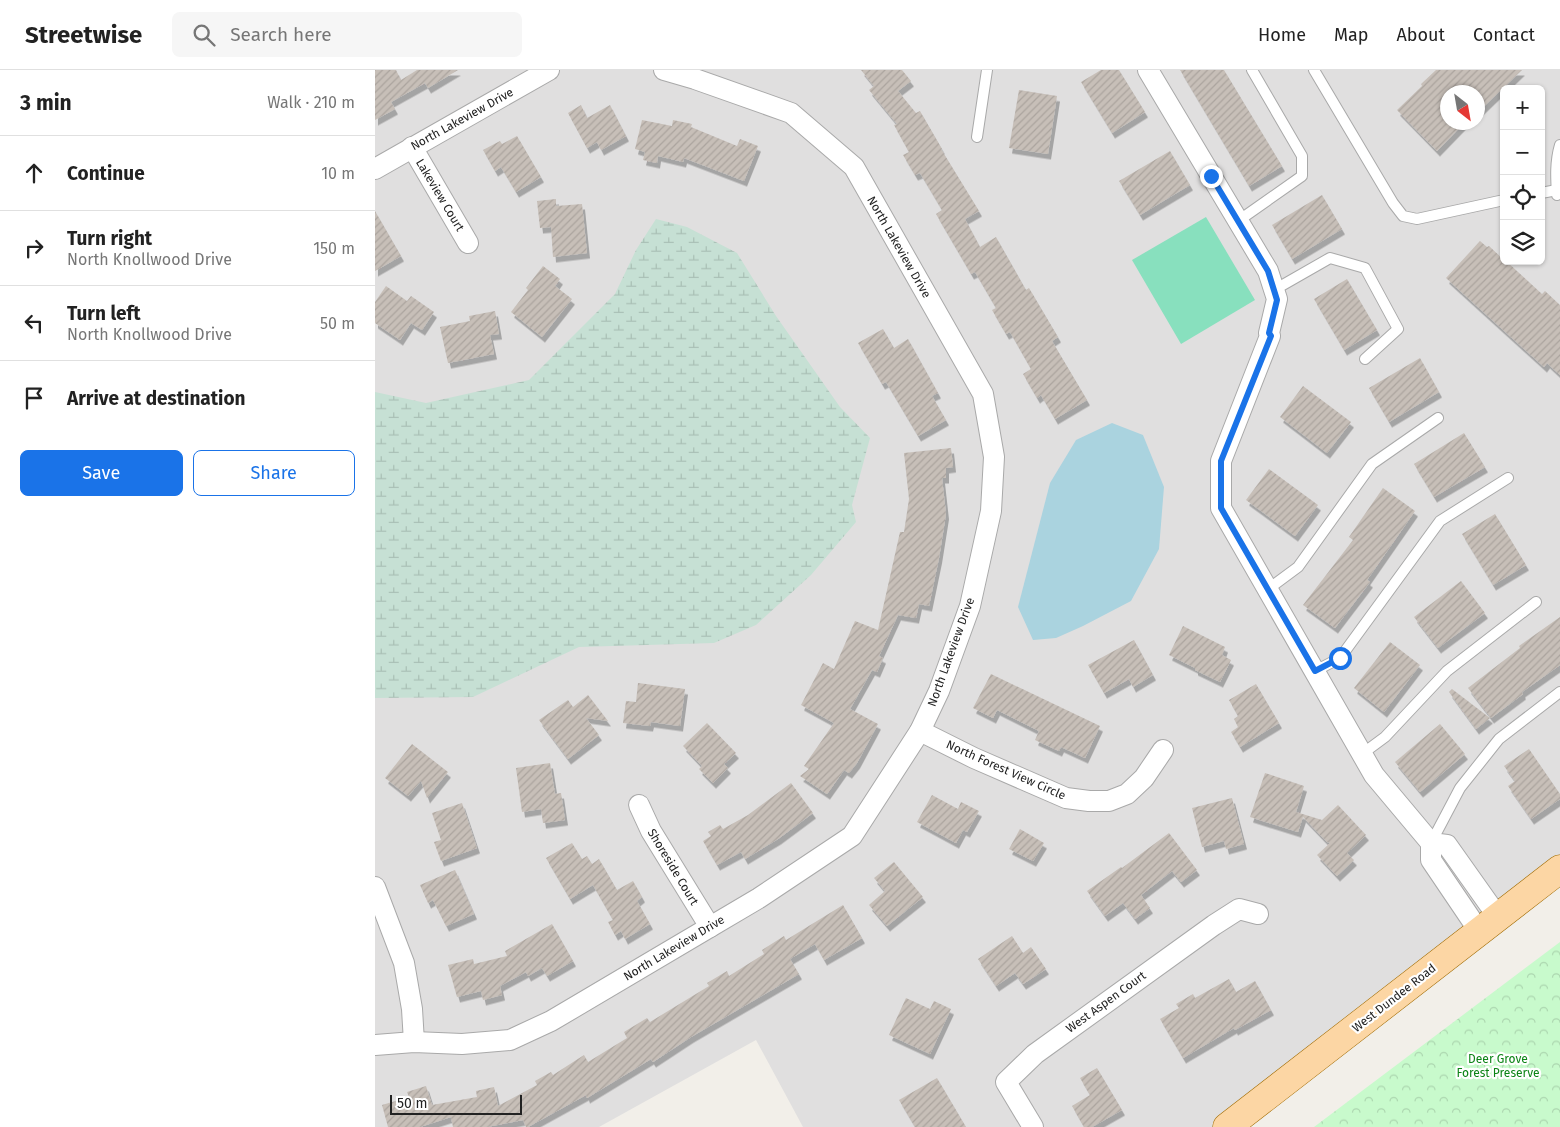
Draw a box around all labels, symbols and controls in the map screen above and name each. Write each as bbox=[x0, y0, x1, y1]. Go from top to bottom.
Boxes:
search box bbox=[172, 12, 522, 57]
text: Streetwise bbox=[25, 21, 142, 49]
icon: search bbox=[190, 21, 218, 49]
text: Search here bbox=[230, 23, 332, 46]
text: Home bbox=[1258, 24, 1306, 46]
text: Map bbox=[1334, 24, 1368, 46]
text: About bbox=[1396, 24, 1445, 46]
text: Contact bbox=[1473, 24, 1535, 46]
street label: North Lakeview Drive bbox=[408, 85, 516, 153]
north arrow bbox=[1440, 85, 1485, 130]
map controls bbox=[1500, 85, 1545, 265]
button: + bbox=[1500, 85, 1545, 130]
text: 3 min bbox=[20, 90, 72, 116]
text: Walk · 210 m bbox=[267, 93, 355, 112]
button: − bbox=[1500, 130, 1545, 175]
street label: Lakeview Court bbox=[413, 156, 467, 234]
icon: ahead bbox=[20, 159, 48, 187]
text: Continue bbox=[67, 162, 145, 185]
text: 10 m bbox=[321, 164, 355, 183]
route end bbox=[1200, 165, 1223, 188]
button: locate bbox=[1500, 175, 1545, 220]
street label: North Lakeview Drive bbox=[864, 194, 934, 300]
button: layers bbox=[1500, 220, 1545, 265]
text: Turn right bbox=[67, 227, 152, 250]
icon: right bbox=[20, 234, 48, 262]
text: 150 m bbox=[313, 239, 355, 258]
text: North Knollwood Drive bbox=[67, 250, 232, 269]
text: Turn left bbox=[67, 302, 141, 325]
icon: left bbox=[20, 309, 48, 337]
text: 50 m bbox=[320, 314, 355, 333]
text: North Knollwood Drive bbox=[67, 325, 232, 344]
icon: arrive bbox=[20, 384, 48, 412]
text: Arrive at destination bbox=[67, 387, 246, 410]
button: Save bbox=[20, 450, 183, 496]
button: Share bbox=[193, 450, 355, 496]
street label: North Lakeview Drive bbox=[925, 596, 977, 708]
route start bbox=[1329, 647, 1352, 670]
street label: North Forest View Circle bbox=[944, 737, 1068, 803]
street label: Shoreside Court bbox=[645, 826, 702, 908]
street label: North Lakeview Drive bbox=[621, 912, 727, 984]
street label: West Dundee Road bbox=[1349, 961, 1439, 1035]
street label: West Aspen Court bbox=[1063, 968, 1149, 1036]
park label: Deer Grove Forest Preserve bbox=[1456, 1052, 1540, 1080]
scale bar bbox=[390, 1092, 523, 1115]
text: 50 m bbox=[397, 1095, 428, 1112]

